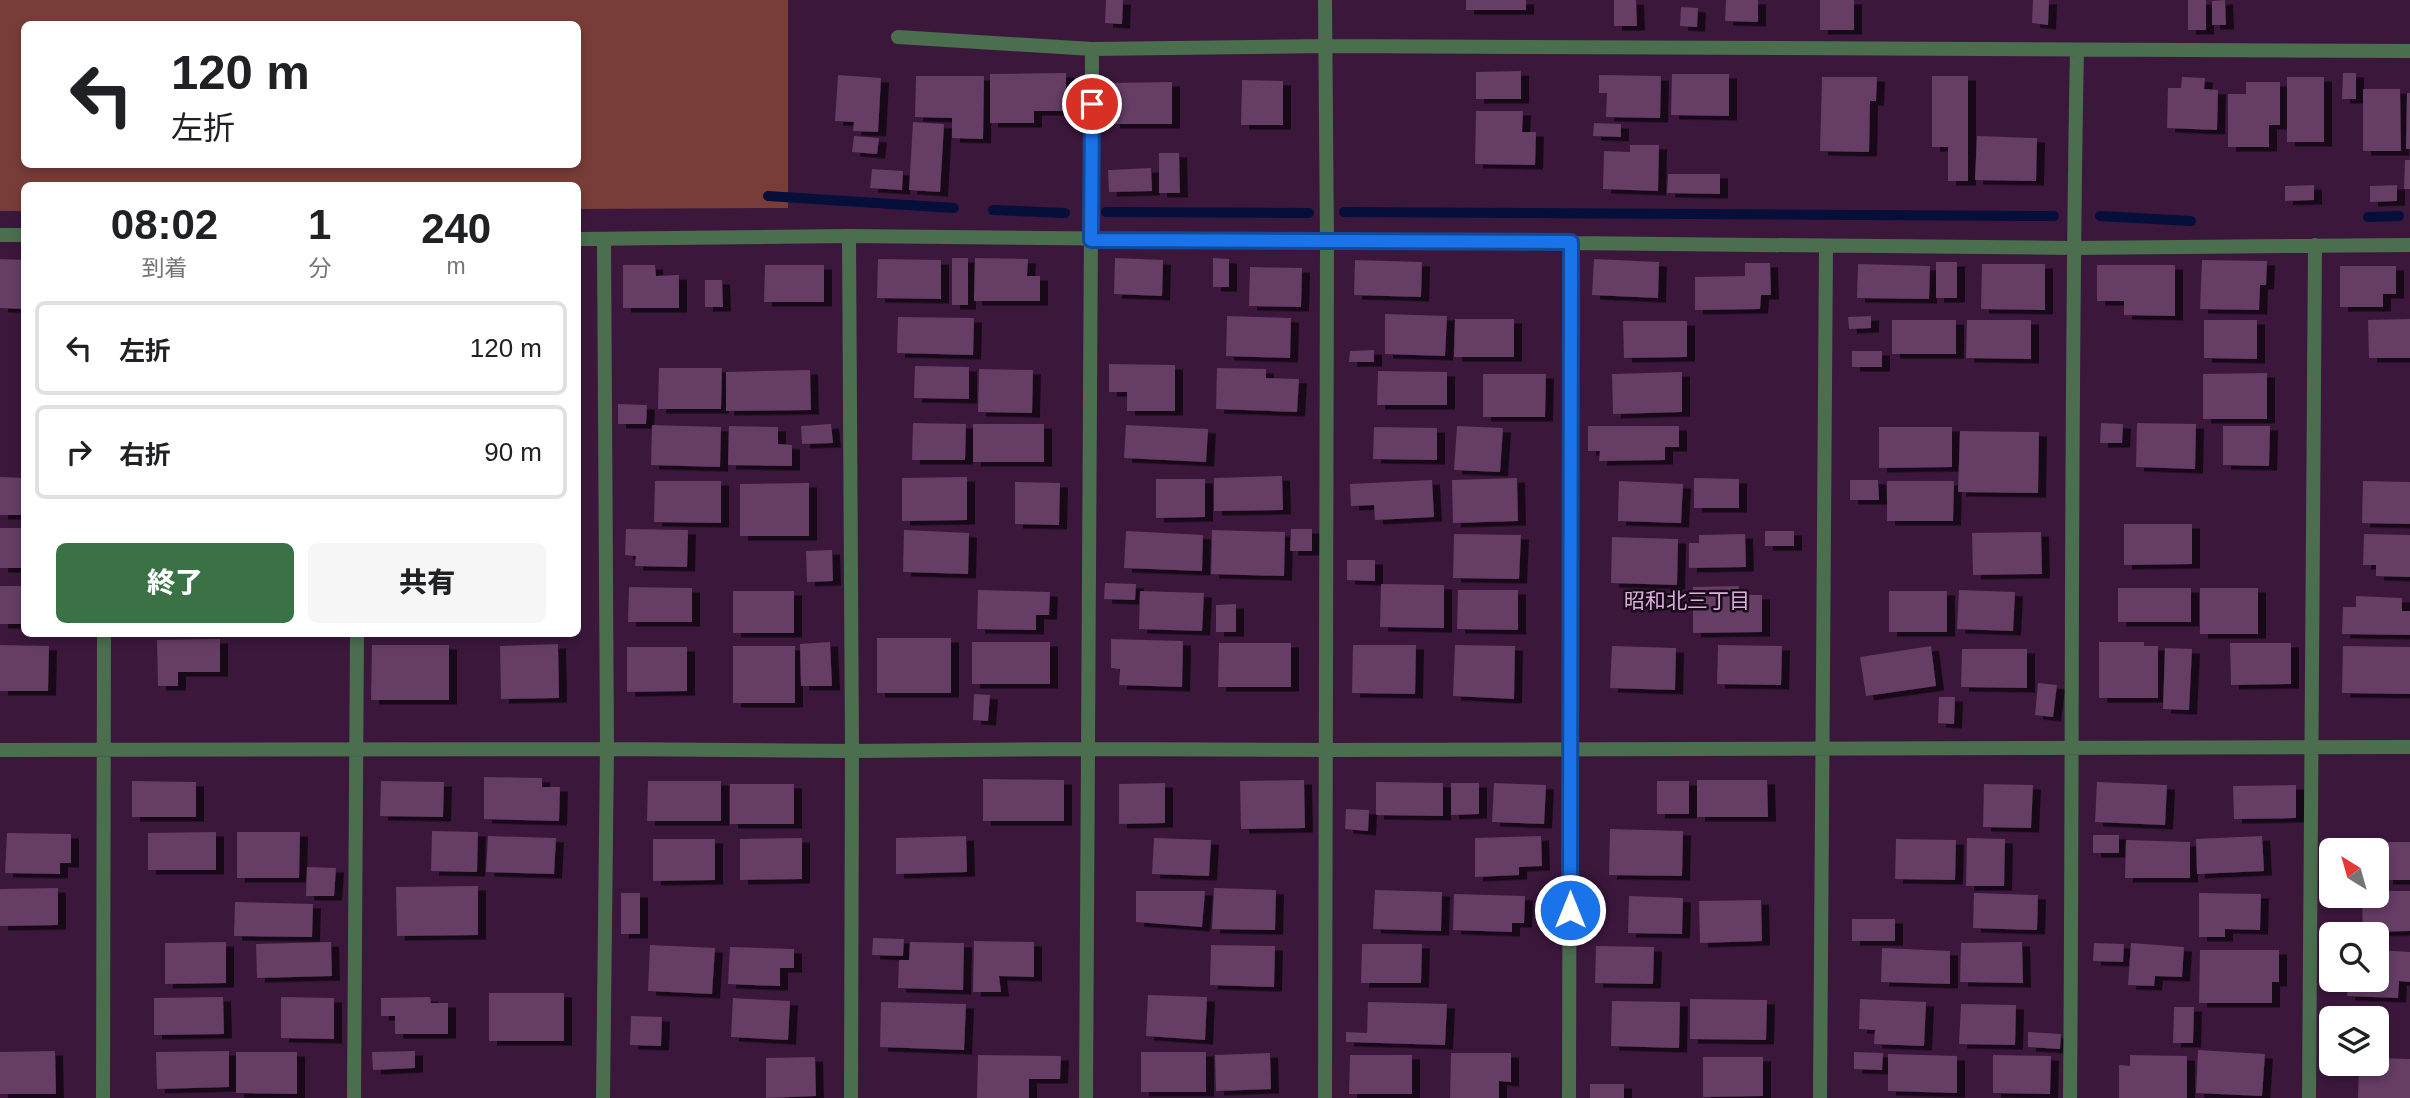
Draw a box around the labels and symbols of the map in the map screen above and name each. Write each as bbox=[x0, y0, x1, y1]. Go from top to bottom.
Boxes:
pin bbox=[1062, 74, 1122, 134]
district label: 昭和北三丁目 bbox=[1624, 589, 1750, 612]
north arrow bbox=[2319, 838, 2389, 908]
position arrow bbox=[1533, 873, 1607, 947]

